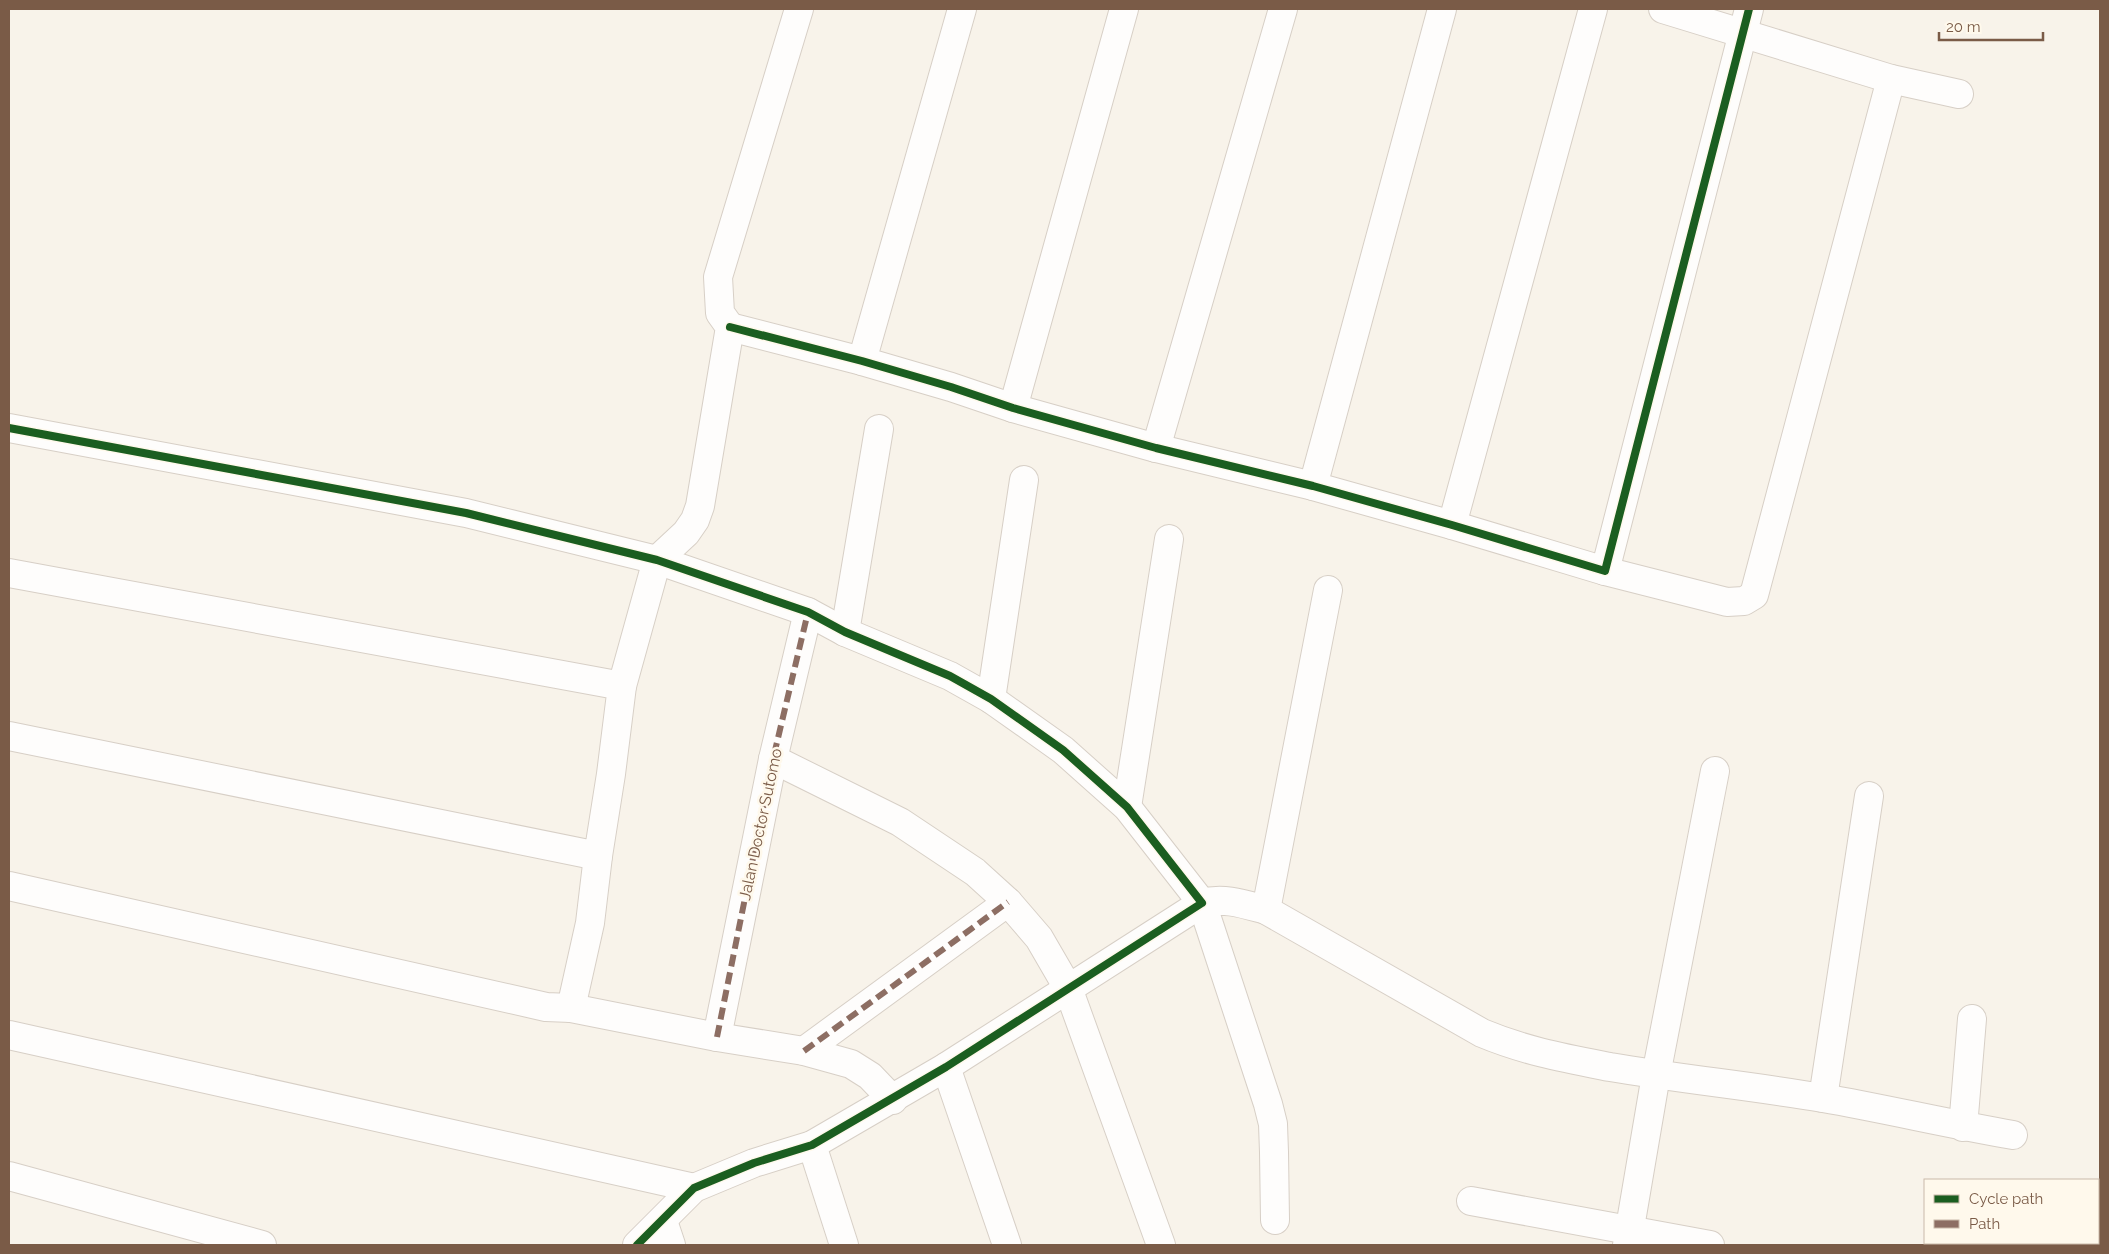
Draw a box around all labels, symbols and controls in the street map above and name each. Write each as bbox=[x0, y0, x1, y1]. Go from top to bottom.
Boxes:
scale bar bbox=[1939, 10, 2043, 42]
text: 20 m bbox=[1946, 18, 1981, 36]
street label: Jalan Doctor Sutomo bbox=[735, 746, 786, 902]
legend bbox=[1924, 1179, 2099, 1244]
text: Cycle path bbox=[1969, 1190, 2043, 1208]
text: Path bbox=[1969, 1215, 2000, 1233]

